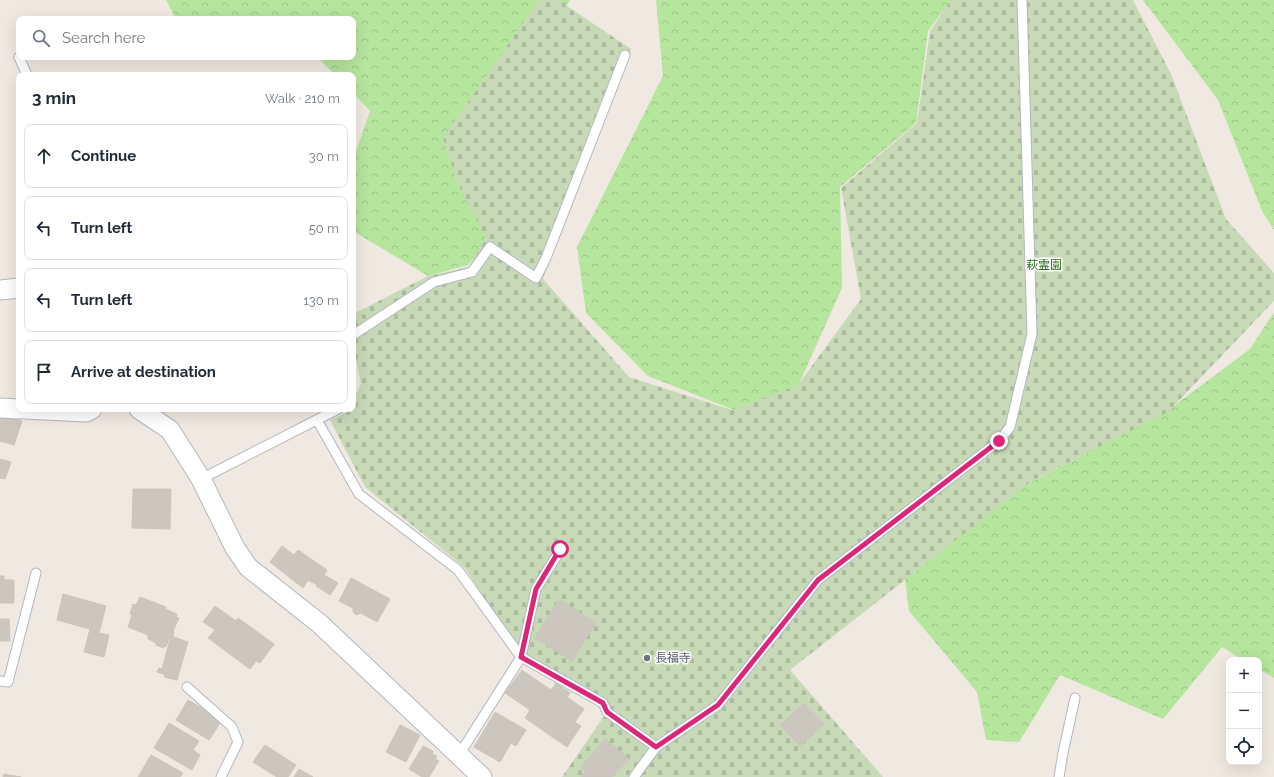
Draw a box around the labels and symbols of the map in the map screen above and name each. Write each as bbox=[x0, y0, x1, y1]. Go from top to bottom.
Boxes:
park label: 萩霊園 bbox=[1026, 258, 1062, 272]
route end bbox=[990, 432, 1008, 450]
route start bbox=[551, 540, 569, 558]
place label: 長福寺 bbox=[655, 651, 691, 665]
marker: 長福寺 bbox=[642, 653, 652, 663]

